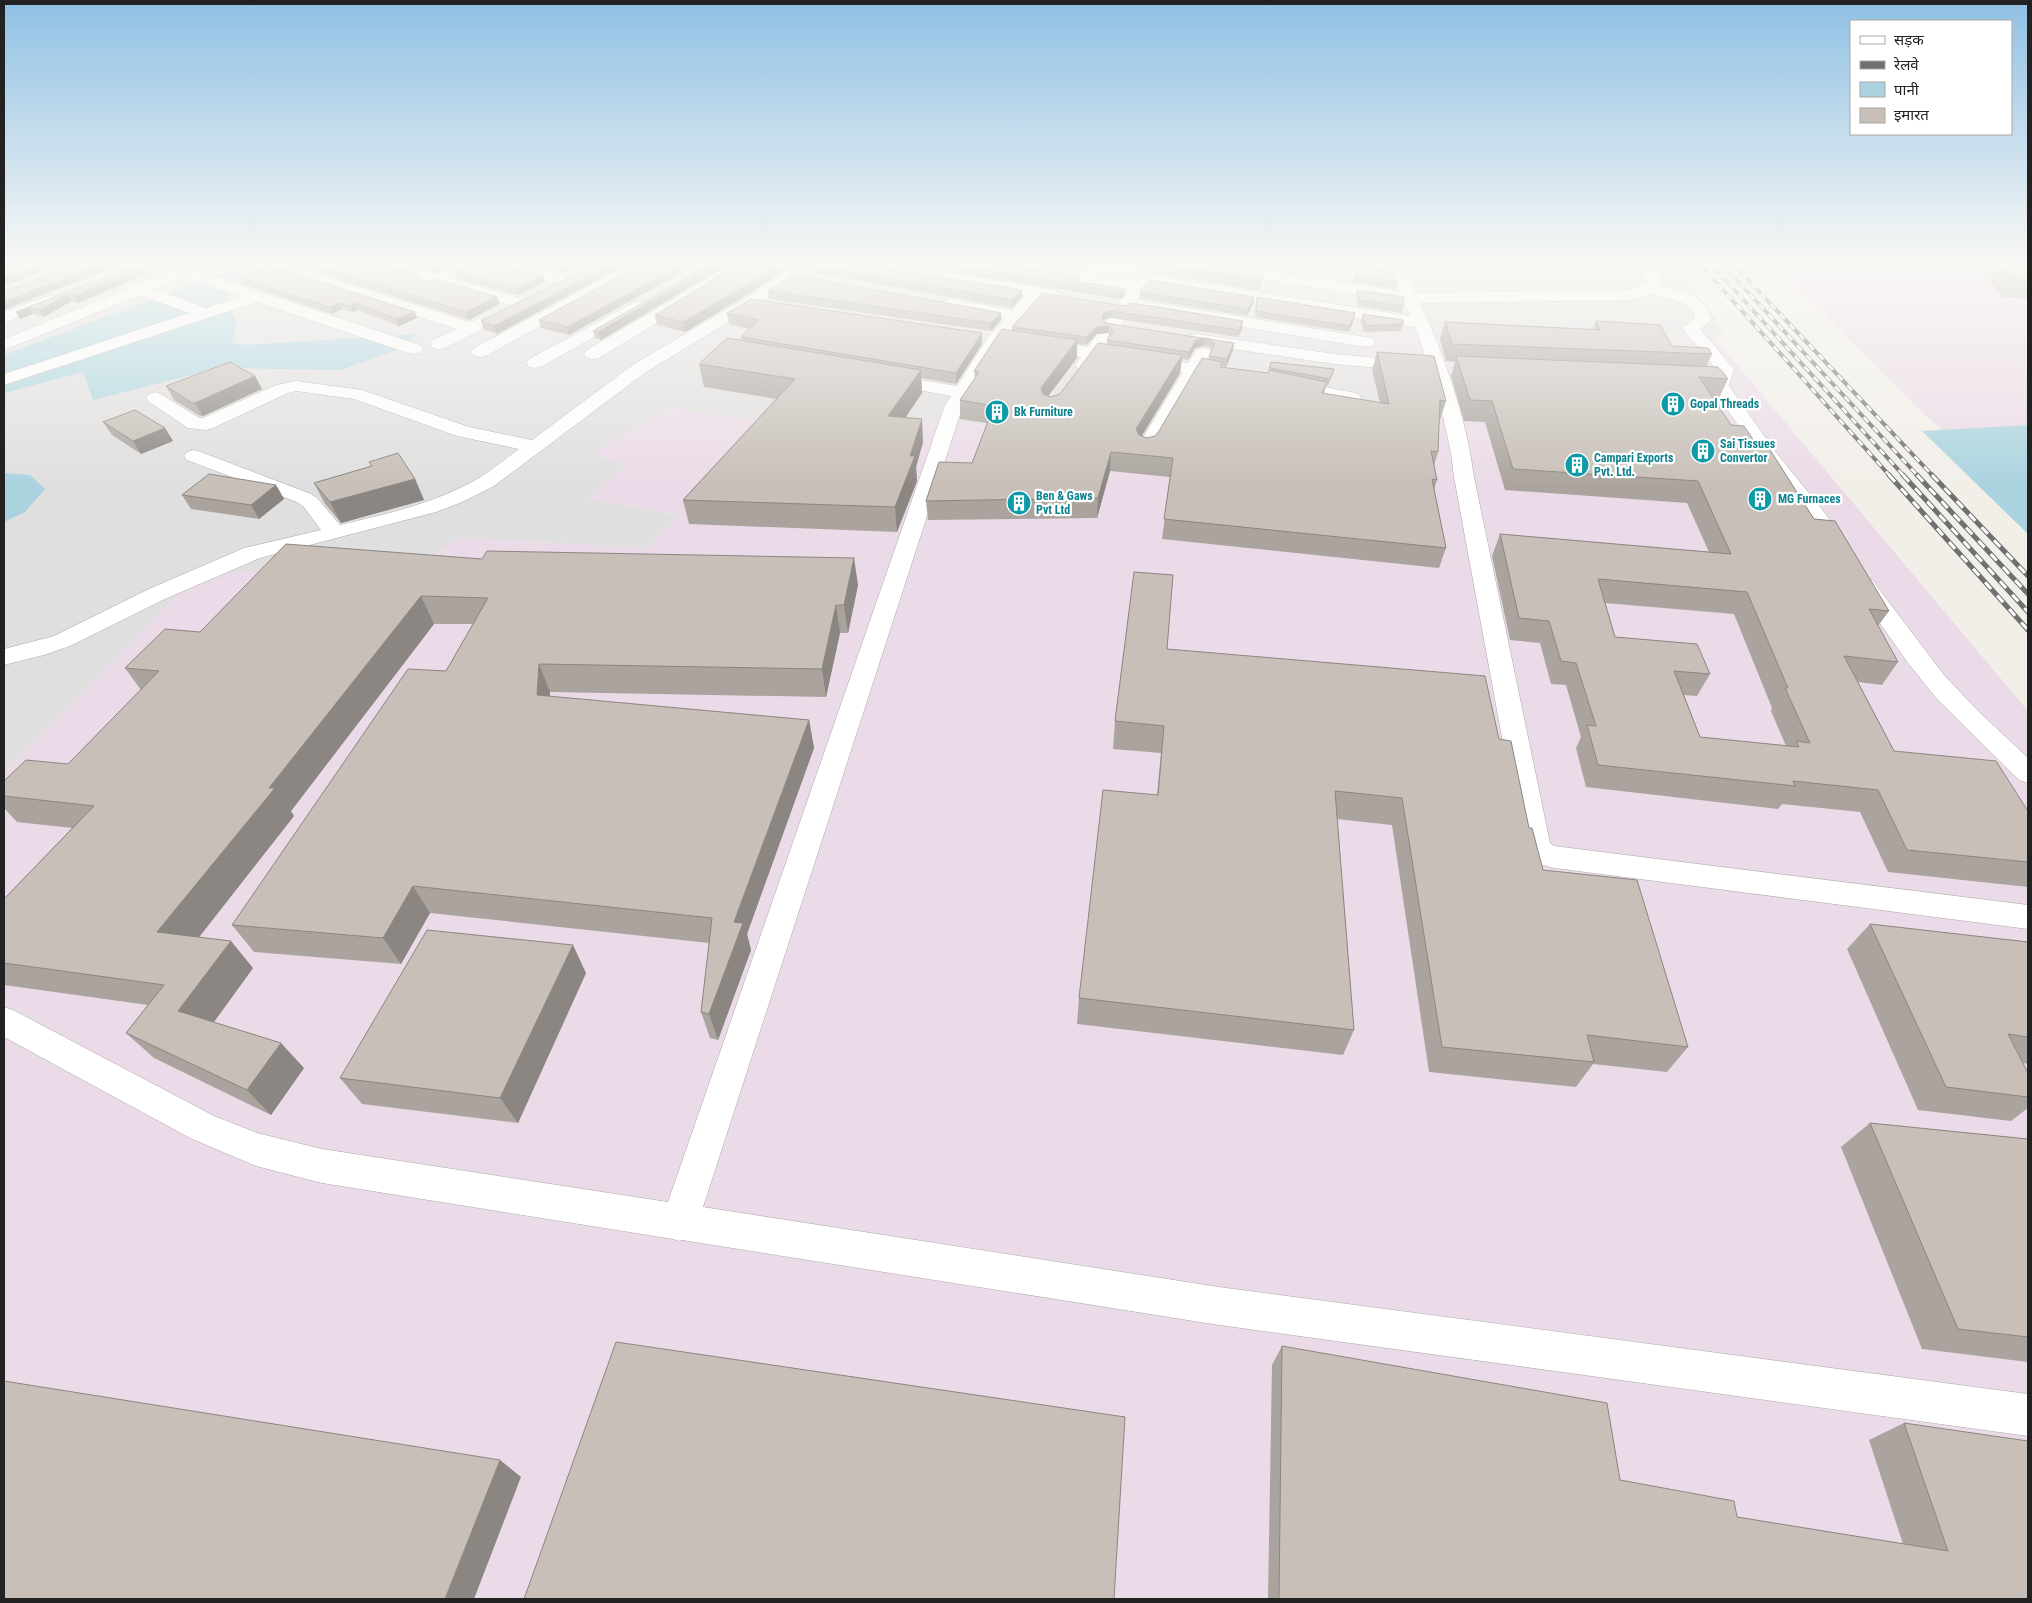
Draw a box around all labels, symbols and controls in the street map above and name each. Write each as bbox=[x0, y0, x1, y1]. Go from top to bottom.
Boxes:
legend bbox=[1850, 20, 2012, 135]
text: सड़क bbox=[1894, 31, 1924, 49]
text: रेलवे bbox=[1893, 56, 1919, 74]
text: पानी bbox=[1894, 81, 1920, 99]
text: इमारत bbox=[1894, 106, 1929, 124]
building icon: Gopal Threads bbox=[1660, 391, 1686, 417]
place label: Gopal Threads bbox=[1690, 397, 1760, 411]
building icon: Bk Furniture bbox=[984, 399, 1010, 425]
place label: Bk Furniture bbox=[1014, 405, 1073, 419]
place label: Sai Tissues Convertor bbox=[1720, 437, 1776, 465]
building icon: Sai Tissues Convertor bbox=[1690, 438, 1716, 464]
place label: Campari Exports Pvt. Ltd. bbox=[1594, 451, 1674, 479]
building icon: Campari Exports Pvt. Ltd. bbox=[1564, 452, 1590, 478]
building icon: MG Furnaces bbox=[1747, 486, 1773, 512]
place label: Ben & Gaws Pvt Ltd bbox=[1036, 489, 1093, 517]
building icon: Ben & Gaws Pvt Ltd bbox=[1006, 490, 1032, 516]
place label: MG Furnaces bbox=[1778, 492, 1841, 506]

